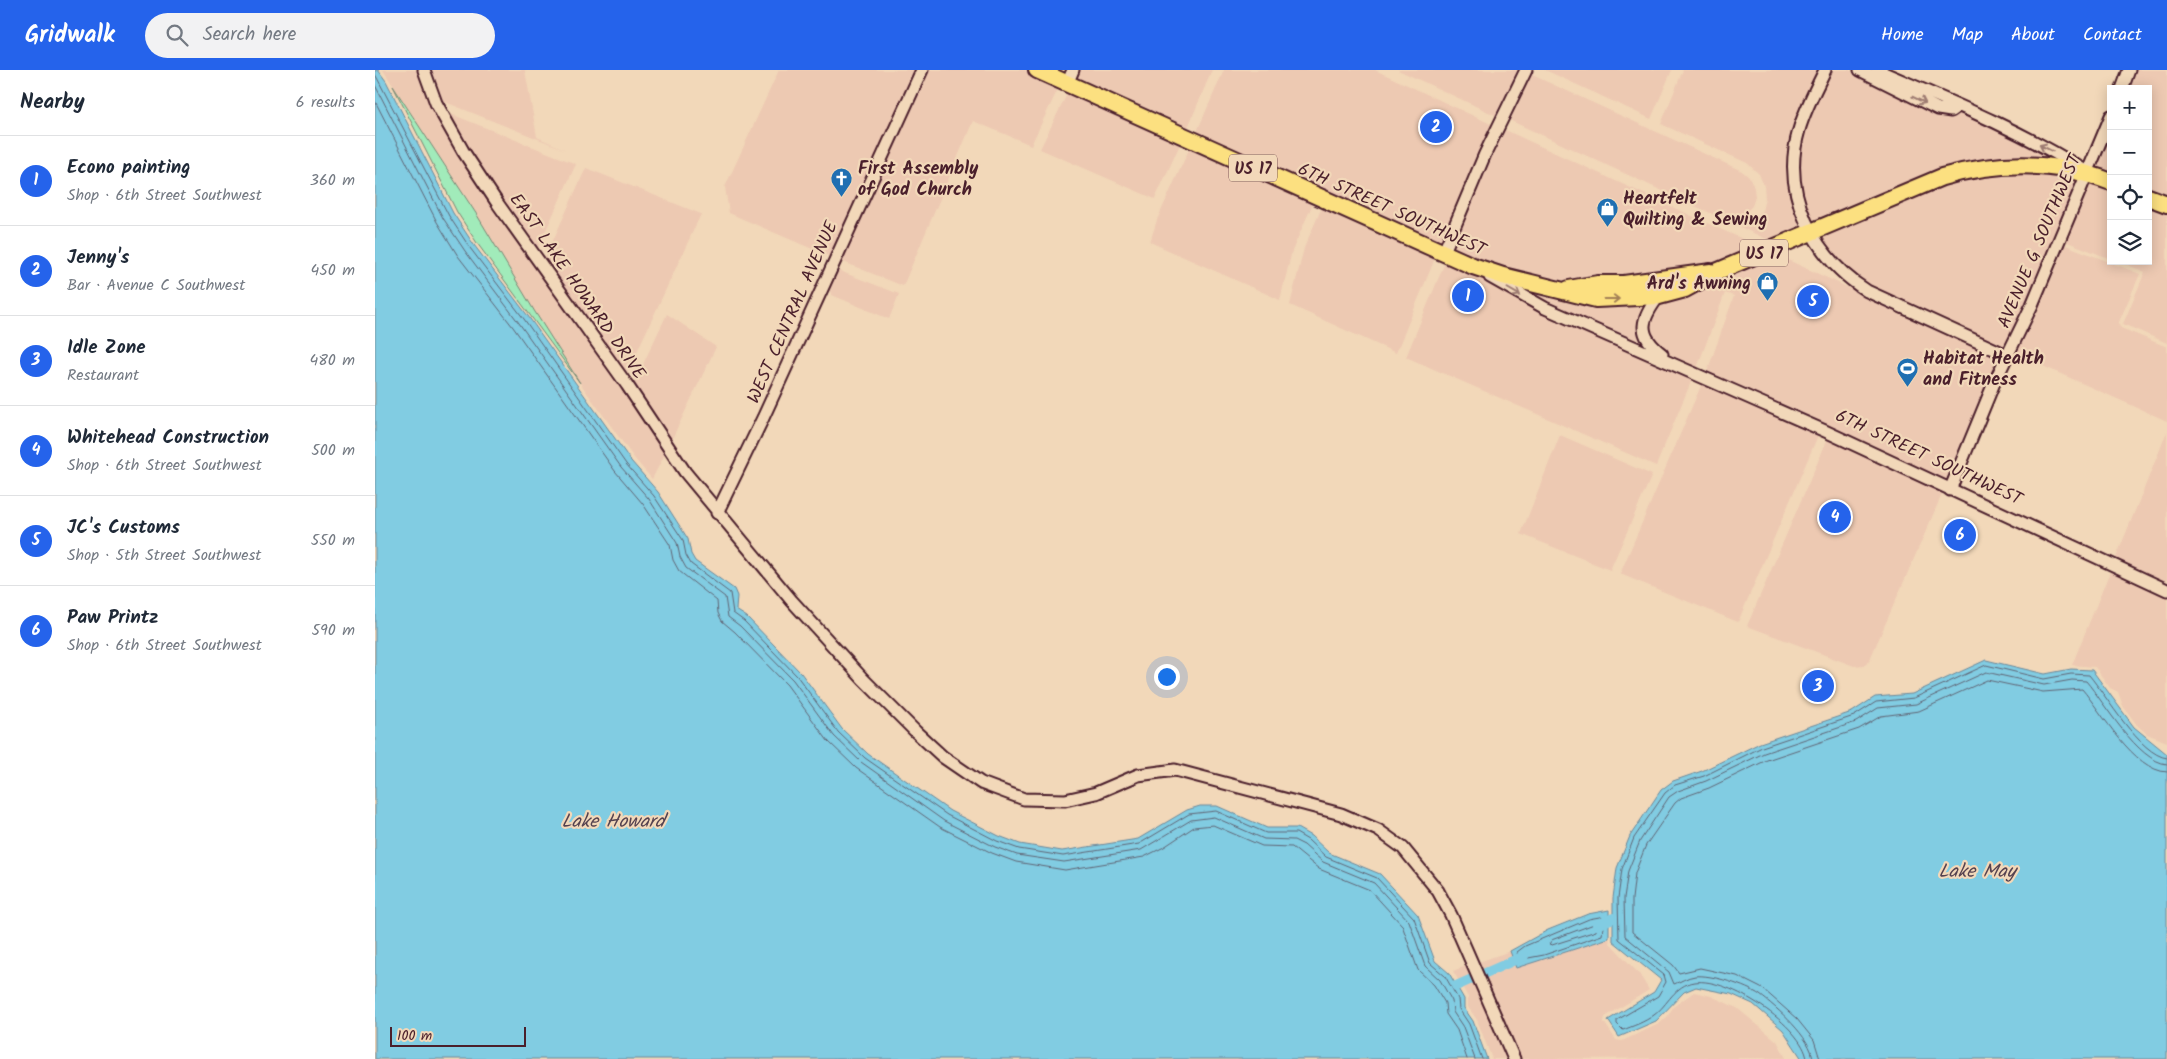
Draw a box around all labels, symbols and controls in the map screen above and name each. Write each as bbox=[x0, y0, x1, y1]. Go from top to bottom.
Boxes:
search box bbox=[145, 13, 495, 58]
text: Gridwalk bbox=[25, 16, 115, 55]
text: Search here bbox=[203, 20, 296, 50]
icon: search bbox=[163, 21, 191, 49]
text: Home bbox=[1881, 21, 1924, 50]
text: Map bbox=[1952, 21, 1983, 50]
text: About bbox=[2011, 21, 2055, 50]
text: Contact bbox=[2083, 21, 2142, 50]
map controls bbox=[2107, 85, 2152, 265]
button: + bbox=[2107, 85, 2152, 130]
text: Nearby bbox=[20, 86, 85, 119]
text: 6 results bbox=[296, 90, 355, 115]
one-way arrow bbox=[1911, 95, 1926, 105]
pin: 2 bbox=[1420, 108, 1452, 146]
button: − bbox=[2107, 130, 2152, 175]
one-way arrow bbox=[2039, 143, 2054, 152]
street label: AVENUE G SOUTHWEST bbox=[1991, 149, 2091, 333]
text: Econo painting bbox=[67, 153, 190, 183]
place label: First Assembly of God Church bbox=[858, 155, 979, 205]
road number: US 17 bbox=[1229, 155, 1277, 182]
street label: 6TH STREET SOUTHWEST bbox=[1293, 156, 1491, 266]
church icon: First Assembly of God Church bbox=[830, 166, 854, 197]
text: 1 bbox=[34, 168, 38, 193]
text: 360 m bbox=[310, 168, 355, 193]
button: locate bbox=[2107, 175, 2152, 220]
text: Shop · 6th Street Southwest bbox=[67, 183, 262, 208]
place label: Heartfelt Quilting & Sewing bbox=[1623, 185, 1767, 235]
street label: EAST LAKE HOWARD DRIVE bbox=[501, 187, 653, 387]
shop icon: Heartfelt Quilting & Sewing bbox=[1595, 196, 1619, 227]
street label: WEST CENTRAL AVENUE bbox=[740, 216, 847, 409]
button: layers bbox=[2107, 220, 2152, 265]
road number: US 17 bbox=[1740, 240, 1788, 267]
text: Jenny's bbox=[67, 243, 130, 273]
text: 2 bbox=[31, 258, 41, 283]
text: 450 m bbox=[310, 258, 355, 283]
place label: Ard's Awning bbox=[1647, 270, 1751, 299]
shop icon: Ard's Awning bbox=[1755, 271, 1779, 302]
text: Bar · Avenue C Southwest bbox=[67, 273, 245, 298]
pin: 1 bbox=[1452, 277, 1484, 315]
pin: 5 bbox=[1797, 282, 1829, 320]
one-way arrow bbox=[1507, 287, 1521, 297]
one-way arrow bbox=[1604, 294, 1620, 304]
text: Idle Zone bbox=[67, 333, 146, 363]
place label: Habitat Health and Fitness bbox=[1923, 345, 2044, 395]
text: 3 bbox=[32, 348, 40, 373]
text: 480 m bbox=[309, 348, 355, 373]
sports icon: Habitat Health and Fitness bbox=[1895, 356, 1919, 387]
text: Restaurant bbox=[67, 363, 139, 388]
street label: 6TH STREET SOUTHWEST bbox=[1830, 402, 2028, 515]
text: Whitehead Construction bbox=[67, 423, 269, 453]
text: 4 bbox=[32, 438, 40, 463]
text: 500 m bbox=[311, 438, 355, 463]
text: Shop · 6th Street Southwest bbox=[67, 453, 262, 478]
pin: 4 bbox=[1819, 498, 1851, 536]
text: JC's Customs bbox=[67, 513, 180, 543]
pin: 6 bbox=[1944, 516, 1976, 554]
text: 5 bbox=[32, 528, 40, 553]
text: 550 m bbox=[311, 528, 355, 553]
text: Shop · 5th Street Southwest bbox=[67, 543, 262, 568]
text: Paw Printz bbox=[67, 603, 158, 633]
text: 6 bbox=[32, 618, 40, 643]
text: 590 m bbox=[311, 618, 355, 643]
text: Shop · 6th Street Southwest bbox=[67, 633, 262, 658]
your location bbox=[1154, 664, 1180, 690]
pin: 3 bbox=[1802, 667, 1834, 705]
water label: Lake Howard bbox=[561, 807, 669, 837]
water label: Lake May bbox=[1938, 857, 2019, 887]
scale bar bbox=[390, 1024, 526, 1047]
text: 100 m bbox=[397, 1025, 432, 1047]

